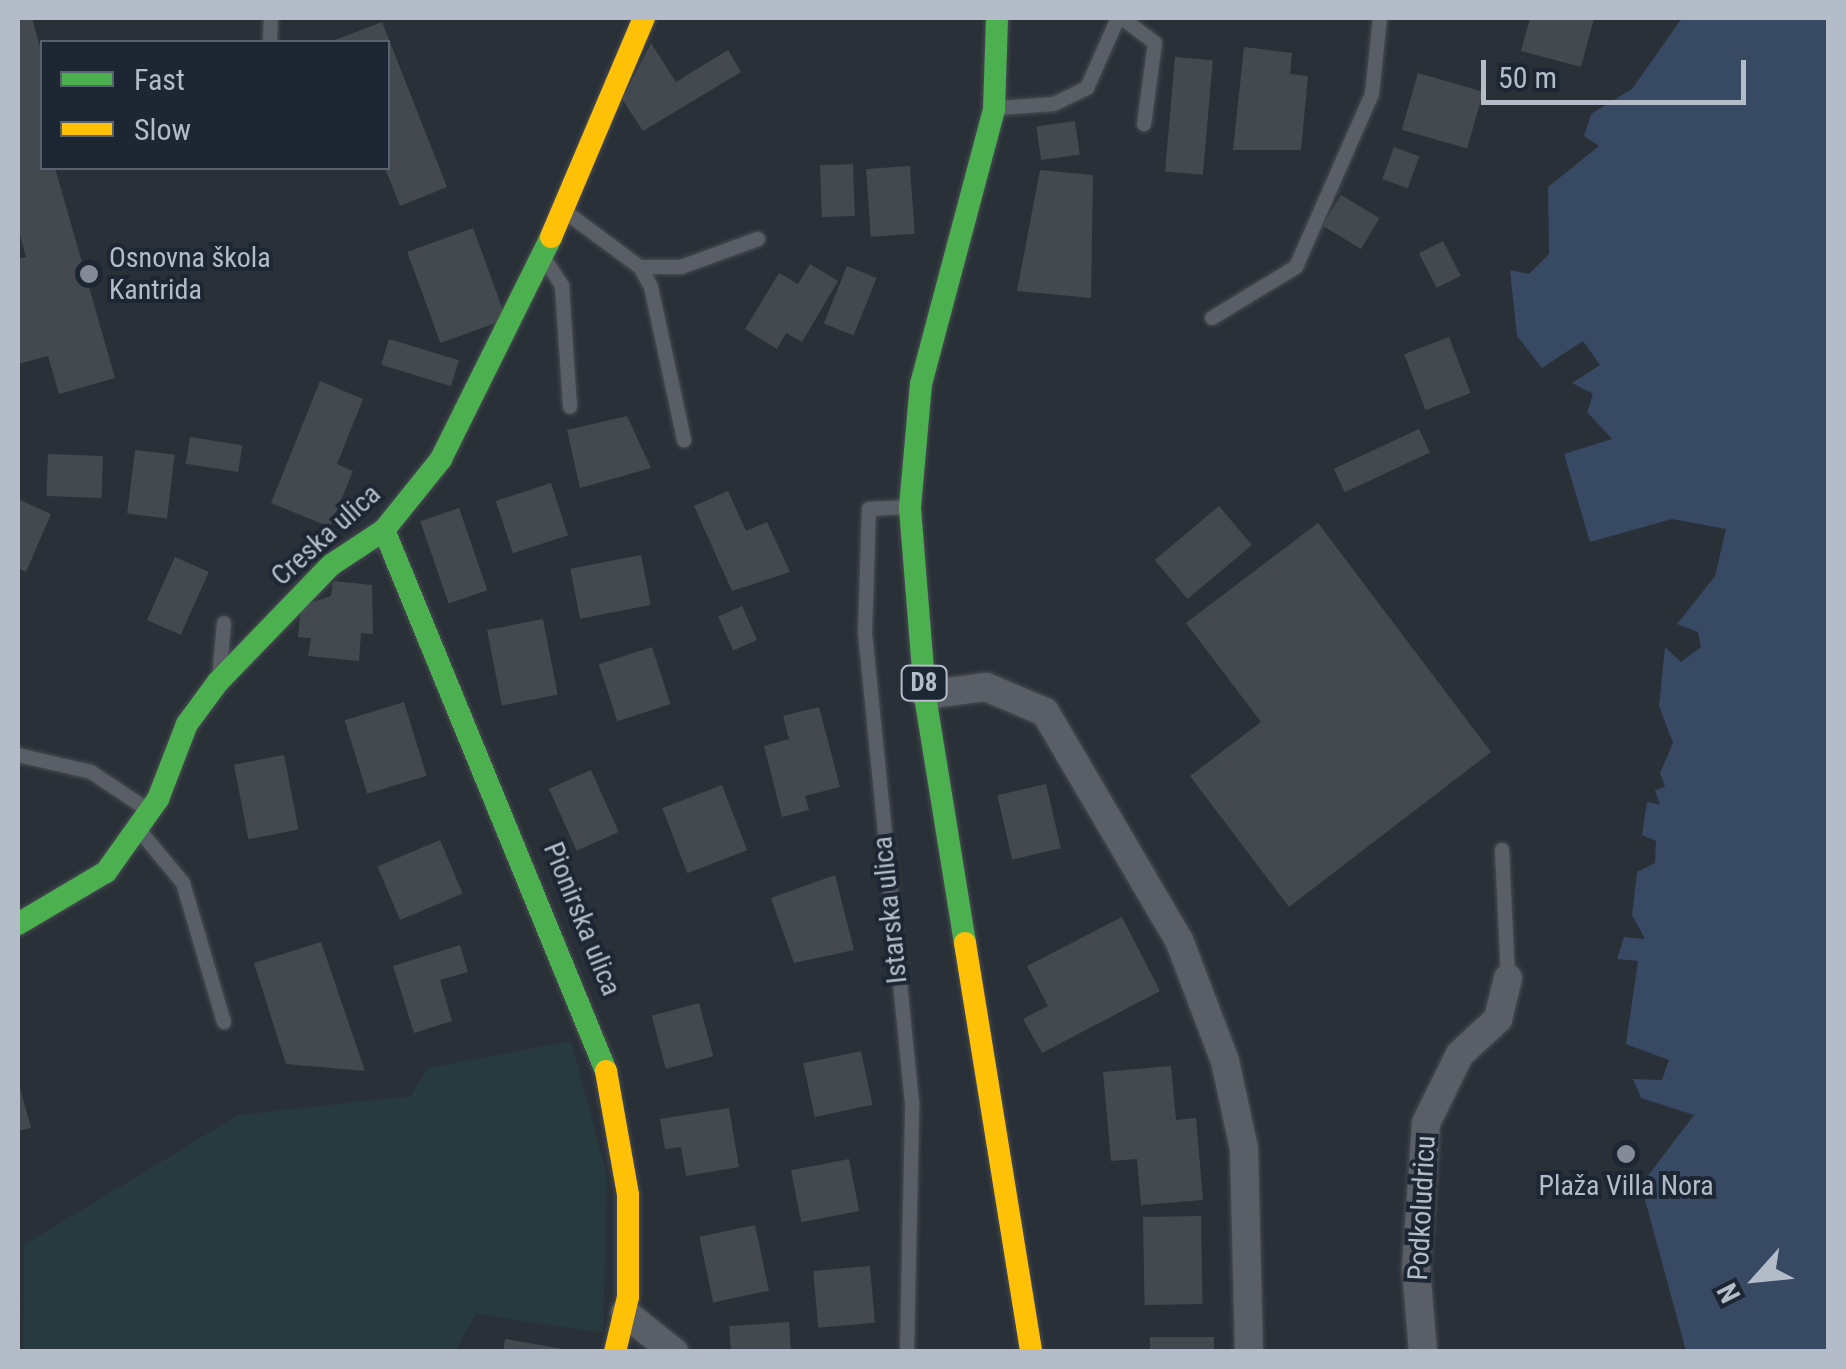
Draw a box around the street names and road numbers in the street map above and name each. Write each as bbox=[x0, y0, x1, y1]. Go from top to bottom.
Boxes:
street label: Creska ulica bbox=[265, 477, 387, 593]
road number: D8 bbox=[899, 663, 949, 703]
street label: Istarska ulica bbox=[866, 835, 914, 985]
street label: Pionirska ulica bbox=[536, 837, 628, 1001]
street label: Podkoludricu bbox=[1401, 1135, 1443, 1281]

